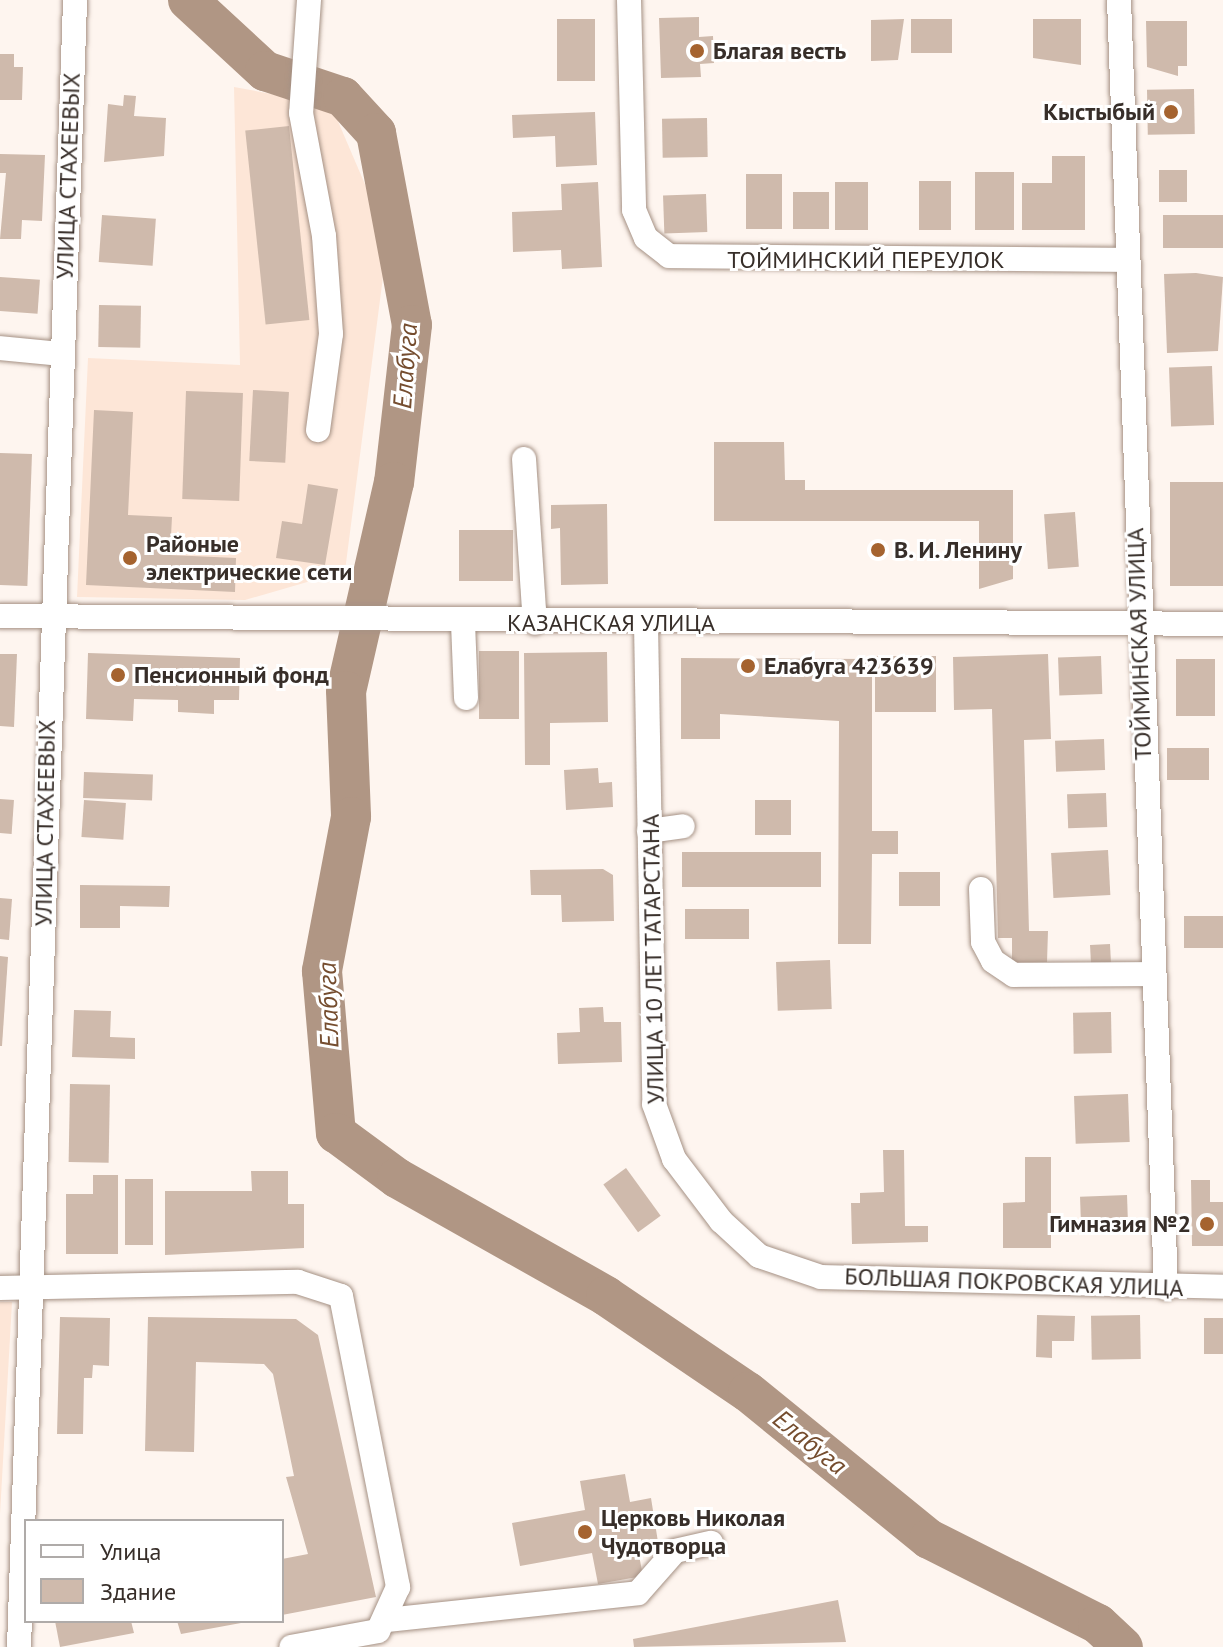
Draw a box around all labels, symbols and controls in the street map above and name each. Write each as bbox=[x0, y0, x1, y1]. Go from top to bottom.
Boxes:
place label: Благая весть bbox=[713, 37, 846, 65]
marker: Благая весть bbox=[688, 42, 706, 60]
street label: УЛИЦА СТАХЕЕВЫХ bbox=[50, 72, 86, 280]
place label: Кыстыбый bbox=[1043, 98, 1155, 126]
marker: Кыстыбый bbox=[1162, 103, 1180, 121]
street label: ТОЙМИНСКИЙ ПЕРЕУЛОК bbox=[727, 246, 1005, 274]
water label: Елабуга bbox=[386, 322, 424, 410]
street label: ТОЙМИНСКАЯ УЛИЦА bbox=[1121, 527, 1157, 761]
place label: Районые электрические сети bbox=[146, 530, 352, 586]
place label: В. И. Ленину bbox=[894, 536, 1026, 564]
marker: В. И. Ленину bbox=[869, 541, 887, 559]
marker: Районые электрические сети bbox=[121, 549, 139, 567]
street label: КАЗАНСКАЯ УЛИЦА bbox=[507, 609, 715, 637]
place label: Елабуга 423639 bbox=[764, 652, 934, 680]
marker: Елабуга 423639 bbox=[739, 657, 757, 675]
place label: Пенсионный фонд bbox=[134, 661, 329, 689]
marker: Пенсионный фонд bbox=[109, 666, 127, 684]
street label: УЛИЦА СТАХЕЕВЫХ bbox=[29, 719, 61, 927]
street label: УЛИЦА 10 ЛЕТ ТАТАРСТАНА bbox=[636, 812, 670, 1106]
water label: Елабуга bbox=[311, 962, 345, 1048]
place label: Гимназия №2 bbox=[1049, 1210, 1191, 1238]
marker: Гимназия №2 bbox=[1198, 1215, 1216, 1233]
street label: БОЛЬШАЯ ПОКРОВСКАЯ УЛИЦА bbox=[844, 1262, 1184, 1302]
water label: Елабуга bbox=[767, 1403, 853, 1481]
place label: Церковь Николая Чудотворца bbox=[601, 1504, 786, 1560]
legend bbox=[24, 1519, 284, 1623]
marker: Церковь Николая Чудотворца bbox=[576, 1523, 594, 1541]
text: Улица bbox=[100, 1536, 161, 1567]
text: Здание bbox=[100, 1576, 176, 1607]

